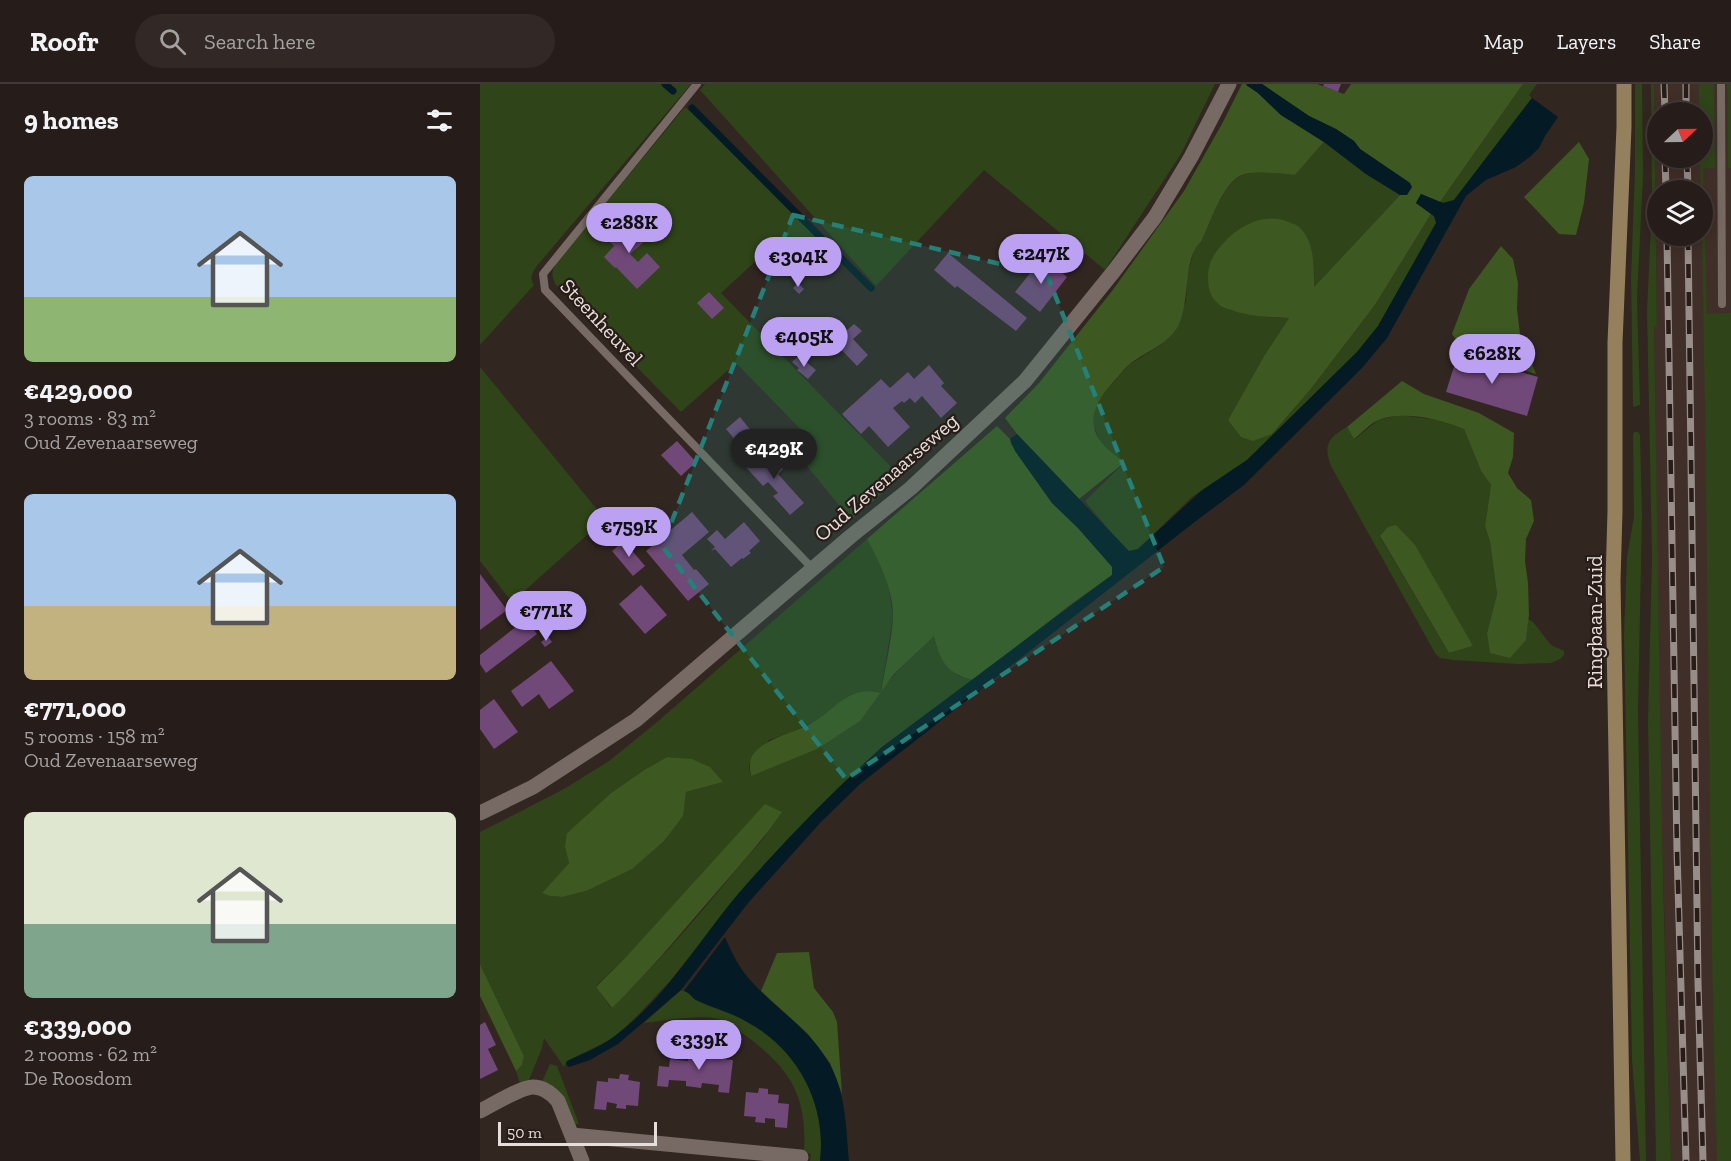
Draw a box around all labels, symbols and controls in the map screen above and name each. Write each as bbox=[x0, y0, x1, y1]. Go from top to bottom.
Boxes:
search box bbox=[135, 14, 555, 68]
text: Roofr bbox=[30, 25, 99, 58]
icon: search bbox=[156, 25, 189, 58]
text: Search here bbox=[204, 28, 315, 55]
text: Map bbox=[1484, 29, 1524, 54]
text: Layers bbox=[1557, 29, 1616, 54]
text: Share bbox=[1649, 29, 1701, 54]
north arrow bbox=[1647, 102, 1713, 168]
map controls bbox=[1647, 102, 1713, 246]
text: 9 homes bbox=[24, 104, 119, 136]
icon: filters bbox=[423, 104, 456, 137]
button: layers bbox=[1647, 180, 1713, 246]
pin: €288K bbox=[587, 203, 671, 254]
text: €288K bbox=[600, 210, 658, 234]
icon: home bbox=[186, 215, 294, 323]
pin: €247K bbox=[999, 234, 1083, 285]
pin: €304K bbox=[756, 237, 840, 288]
text: €247K bbox=[1013, 241, 1069, 265]
text: €304K bbox=[769, 244, 827, 268]
street label: Steenheuvel bbox=[555, 273, 649, 371]
pin: €405K bbox=[762, 317, 846, 368]
text: €405K bbox=[775, 324, 833, 348]
pin: €628K bbox=[1450, 334, 1534, 385]
text: €628K bbox=[1463, 341, 1521, 365]
text: €429,000 bbox=[24, 374, 133, 406]
text: 3 rooms · 83 m² bbox=[24, 406, 156, 430]
street label: Oud Zevenaarseweg bbox=[809, 407, 963, 546]
pin: €429K bbox=[732, 429, 816, 480]
text: Oud Zevenaarseweg bbox=[24, 430, 198, 454]
text: €429K bbox=[745, 436, 803, 460]
pin: €759K bbox=[587, 507, 671, 558]
text: €759K bbox=[601, 514, 657, 538]
icon: home bbox=[186, 533, 294, 641]
street label: Ringbaan-Zuid bbox=[1582, 555, 1607, 689]
pin: €771K bbox=[504, 591, 588, 642]
text: €771K bbox=[519, 598, 573, 622]
text: €771,000 bbox=[24, 692, 126, 724]
text: 5 rooms · 158 m² bbox=[24, 724, 165, 748]
text: Oud Zevenaarseweg bbox=[24, 748, 198, 772]
icon: home bbox=[186, 851, 294, 959]
text: €339,000 bbox=[24, 1010, 132, 1042]
pin: €339K bbox=[657, 1020, 741, 1071]
text: €339K bbox=[670, 1027, 728, 1051]
text: 2 rooms · 62 m² bbox=[24, 1042, 157, 1066]
text: De Roosdom bbox=[24, 1066, 132, 1090]
scale bar bbox=[498, 1119, 657, 1146]
text: 50 m bbox=[507, 1123, 542, 1142]

